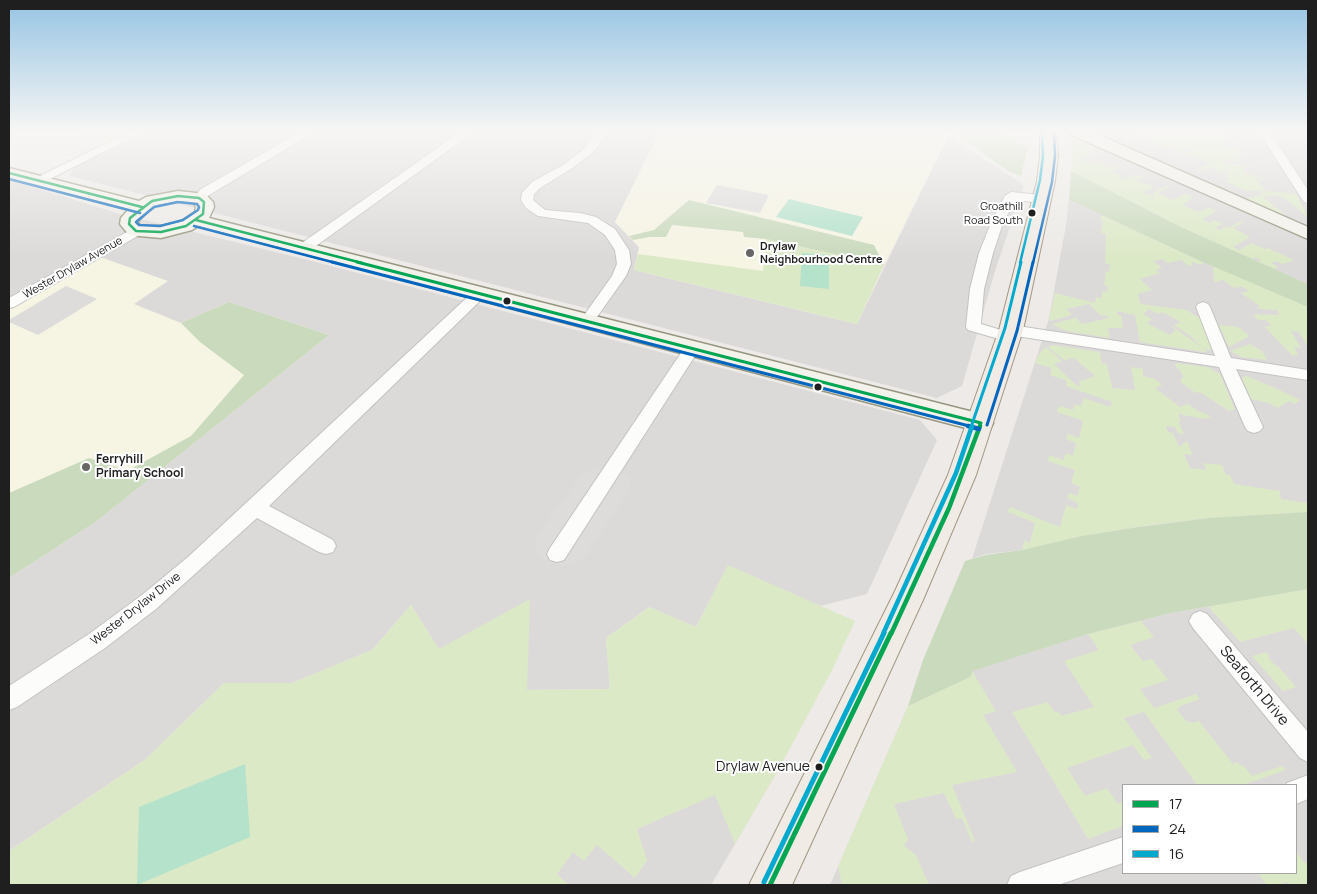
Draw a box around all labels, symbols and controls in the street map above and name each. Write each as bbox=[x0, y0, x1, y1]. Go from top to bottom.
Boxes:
place label: Groathill Road South bbox=[964, 200, 1023, 226]
marker: Groathill Road South bbox=[1027, 208, 1037, 218]
street label: Wester Drylaw Avenue bbox=[21, 234, 125, 302]
place label: Drylaw Neighbourhood Centre bbox=[760, 240, 883, 266]
marker: Drylaw Neighbourhood Centre bbox=[744, 247, 756, 259]
unlabelled marker bbox=[502, 296, 512, 306]
unlabelled marker bbox=[813, 382, 823, 392]
place label: Ferryhill Primary School bbox=[96, 453, 184, 481]
marker: Ferryhill Primary School bbox=[80, 461, 92, 473]
street label: Wester Drylaw Drive bbox=[88, 570, 184, 648]
street label: Seaforth Drive bbox=[1215, 642, 1293, 730]
place label: Drylaw Avenue bbox=[716, 759, 810, 775]
marker: Drylaw Avenue bbox=[814, 762, 824, 772]
legend bbox=[1122, 784, 1297, 874]
text: 17 bbox=[1169, 793, 1182, 814]
text: 24 bbox=[1169, 818, 1186, 839]
text: 16 bbox=[1169, 843, 1184, 864]

